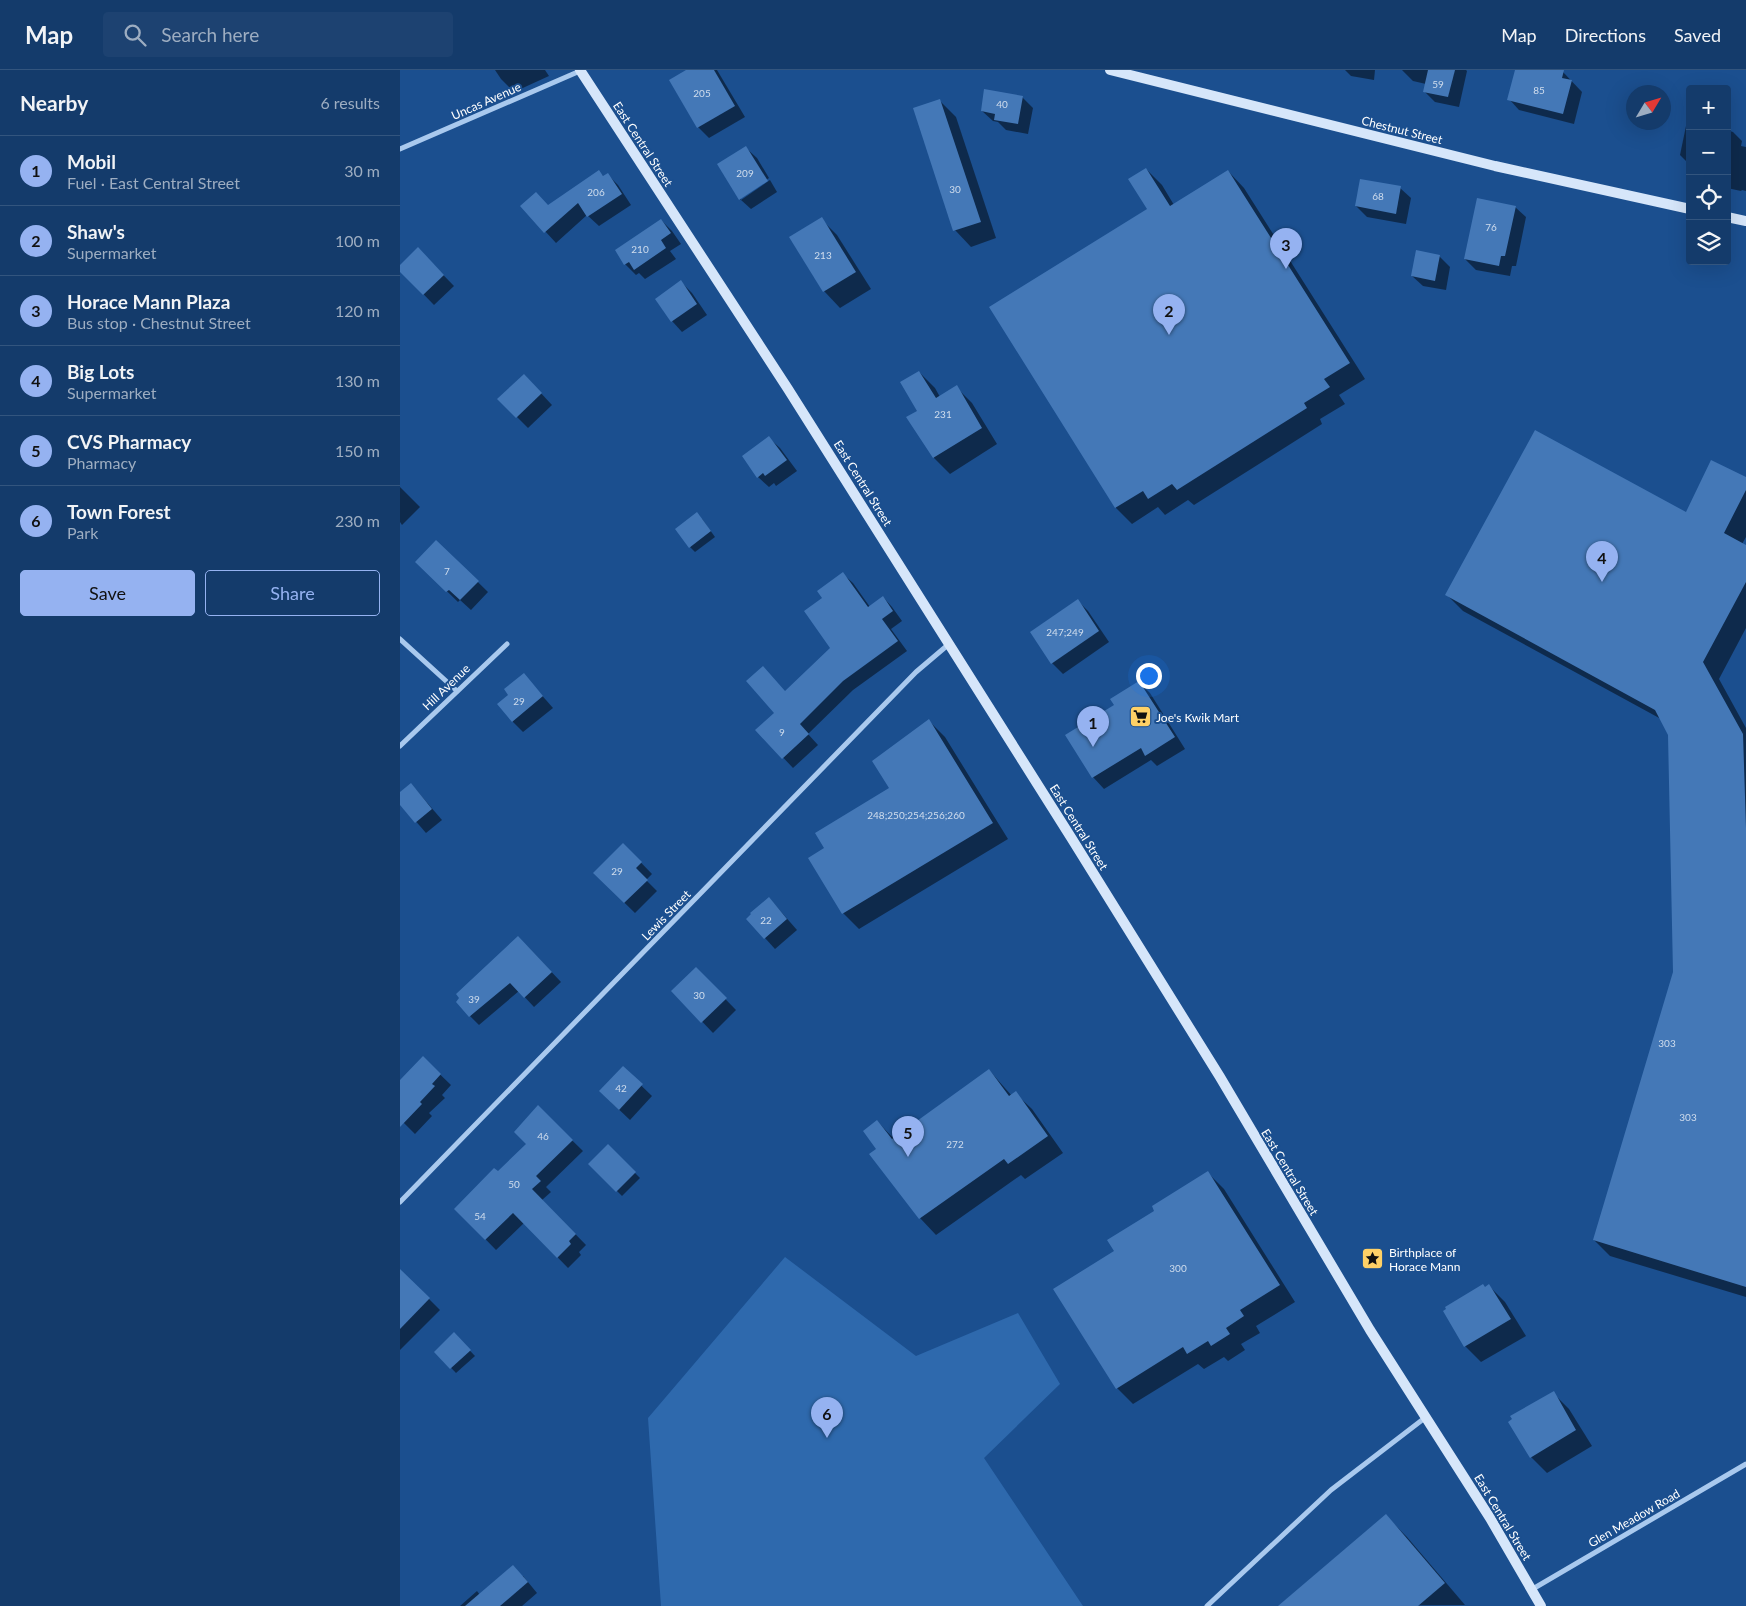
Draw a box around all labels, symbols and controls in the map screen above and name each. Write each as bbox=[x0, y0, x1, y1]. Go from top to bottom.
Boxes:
search box bbox=[103, 12, 453, 57]
text: Map bbox=[25, 20, 73, 49]
icon: search bbox=[121, 21, 149, 49]
text: Search here bbox=[161, 23, 259, 46]
text: Map bbox=[1501, 24, 1537, 46]
text: Directions bbox=[1565, 24, 1646, 46]
text: Saved bbox=[1674, 24, 1721, 46]
house number: 59 bbox=[1432, 78, 1444, 90]
street label: Uncas Avenue bbox=[449, 79, 523, 123]
house number: 85 bbox=[1533, 84, 1545, 96]
north arrow bbox=[1626, 85, 1671, 130]
map controls bbox=[1686, 85, 1731, 265]
button: + bbox=[1686, 85, 1731, 130]
house number: 205 bbox=[693, 87, 711, 99]
text: Nearby bbox=[20, 90, 88, 115]
text: 6 results bbox=[320, 93, 380, 112]
house number: 40 bbox=[996, 98, 1008, 110]
street label: East Central Street bbox=[610, 99, 676, 190]
street label: Chestnut Street bbox=[1360, 113, 1445, 147]
button: − bbox=[1686, 130, 1731, 175]
text: Mobil bbox=[67, 150, 116, 173]
text: 1 bbox=[31, 161, 41, 180]
text: 30 m bbox=[344, 161, 380, 180]
house number: 209 bbox=[736, 167, 754, 179]
text: Fuel · East Central Street bbox=[67, 173, 240, 192]
button: locate bbox=[1686, 175, 1731, 220]
house number: 30 bbox=[949, 183, 961, 195]
house number: 206 bbox=[587, 186, 605, 198]
house number: 68 bbox=[1372, 190, 1384, 202]
text: Shaw's bbox=[67, 220, 125, 243]
button: layers bbox=[1686, 220, 1731, 265]
house number: 76 bbox=[1485, 221, 1497, 233]
pin: 3 bbox=[1270, 228, 1302, 269]
text: 2 bbox=[31, 231, 41, 250]
text: 100 m bbox=[335, 231, 380, 250]
text: Supermarket bbox=[67, 243, 156, 262]
house number: 210 bbox=[631, 243, 649, 255]
house number: 213 bbox=[814, 249, 832, 261]
text: Horace Mann Plaza bbox=[67, 290, 231, 313]
pin: 2 bbox=[1153, 294, 1185, 335]
text: 3 bbox=[31, 301, 41, 320]
text: 120 m bbox=[335, 301, 380, 320]
text: Bus stop · Chestnut Street bbox=[67, 313, 251, 332]
text: Big Lots bbox=[67, 360, 134, 383]
text: 4 bbox=[31, 371, 41, 390]
text: 130 m bbox=[335, 371, 380, 390]
text: Supermarket bbox=[67, 383, 156, 402]
house number: 231 bbox=[934, 408, 952, 420]
text: CVS Pharmacy bbox=[67, 430, 191, 453]
street label: East Central Street bbox=[831, 437, 896, 529]
text: 5 bbox=[31, 441, 41, 460]
text: 150 m bbox=[335, 441, 380, 460]
text: Pharmacy bbox=[67, 453, 136, 472]
text: Town Forest bbox=[67, 500, 171, 523]
text: 6 bbox=[31, 511, 41, 530]
text: 230 m bbox=[335, 511, 380, 530]
text: Park bbox=[67, 523, 98, 542]
pin: 4 bbox=[1586, 541, 1618, 582]
house number: 7 bbox=[444, 565, 450, 577]
button: Save bbox=[20, 570, 195, 616]
button: Share bbox=[205, 570, 380, 616]
house number: 247;249 bbox=[1046, 626, 1084, 638]
street label: Hill Avenue bbox=[419, 661, 473, 713]
your location bbox=[1136, 663, 1162, 689]
house number: 29 bbox=[513, 695, 525, 707]
supermarket icon: Joe's Kwik Mart bbox=[1128, 705, 1152, 729]
pin: 1 bbox=[1077, 706, 1109, 747]
place label: Joe's Kwik Mart bbox=[1156, 710, 1240, 725]
house number: 9 bbox=[779, 726, 785, 738]
street label: East Central Street bbox=[1047, 781, 1112, 873]
house number: 248;250;254;256;260 bbox=[867, 809, 965, 821]
house number: 29 bbox=[611, 865, 623, 877]
street label: Lewis Street bbox=[638, 886, 694, 943]
house number: 22 bbox=[760, 914, 772, 926]
house number: 30 bbox=[693, 989, 705, 1001]
house number: 39 bbox=[468, 993, 480, 1005]
house number: 303 bbox=[1658, 1037, 1676, 1049]
house number: 42 bbox=[615, 1082, 627, 1094]
house number: 303 bbox=[1679, 1111, 1697, 1123]
pin: 5 bbox=[892, 1116, 924, 1157]
street label: East Central Street bbox=[1258, 1126, 1322, 1219]
house number: 46 bbox=[537, 1130, 549, 1142]
house number: 272 bbox=[946, 1138, 964, 1150]
house number: 50 bbox=[508, 1178, 520, 1190]
house number: 54 bbox=[474, 1210, 486, 1222]
place label: Birthplace of Horace Mann bbox=[1389, 1245, 1460, 1274]
place icon: Birthplace of Horace Mann bbox=[1361, 1247, 1385, 1271]
house number: 300 bbox=[1169, 1262, 1187, 1274]
pin: 6 bbox=[811, 1397, 843, 1438]
street label: East Central Street bbox=[1471, 1471, 1535, 1564]
street label: Glen Meadow Road bbox=[1586, 1486, 1682, 1550]

